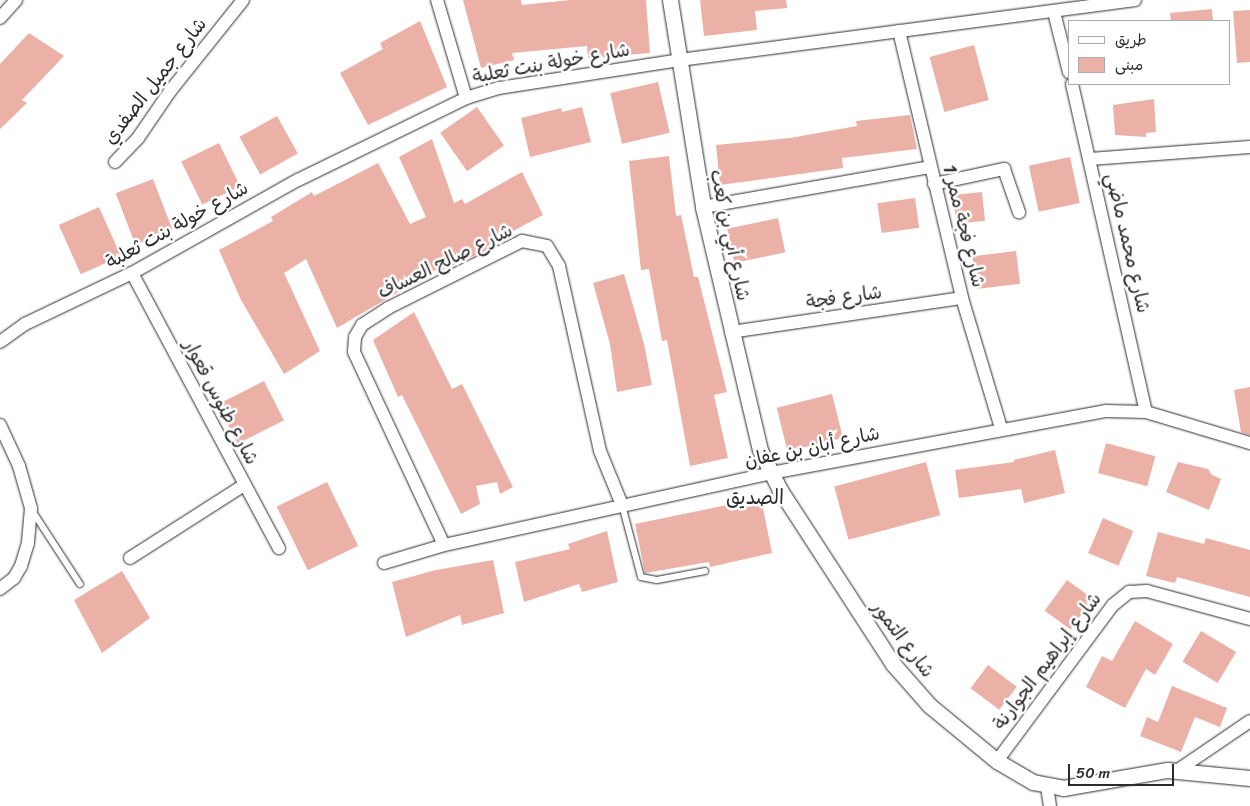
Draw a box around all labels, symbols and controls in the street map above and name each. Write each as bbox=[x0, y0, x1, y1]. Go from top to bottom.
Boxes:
street label: شارع جميل الصفدي bbox=[99, 13, 211, 149]
legend bbox=[1068, 20, 1230, 85]
text: طريق bbox=[1115, 27, 1147, 53]
street label: شارع خولة بنت ثعلبة bbox=[471, 38, 631, 88]
text: مبنى bbox=[1115, 52, 1143, 78]
street label: شارع فجة ممر 1 bbox=[938, 162, 990, 290]
street label: شارع أبي بن كعب bbox=[705, 167, 755, 303]
street label: شارع محمد ماضي bbox=[1101, 171, 1155, 315]
street label: شارع خولة بنت ثعلبة bbox=[102, 176, 252, 274]
street label: شارع صالح العساف bbox=[374, 218, 516, 304]
street label: شارع فجة bbox=[805, 280, 883, 314]
street label: شارع طنوس قعوار bbox=[179, 336, 263, 468]
street label: شارع أبان بن عفان bbox=[742, 422, 882, 472]
district label: الصديق bbox=[726, 485, 784, 509]
street label: شارع إبراهيم الجوارنة bbox=[988, 588, 1106, 734]
street label: شارع التمور bbox=[867, 596, 939, 682]
scale bar bbox=[1070, 754, 1176, 786]
text: 50 m bbox=[1076, 760, 1110, 786]

